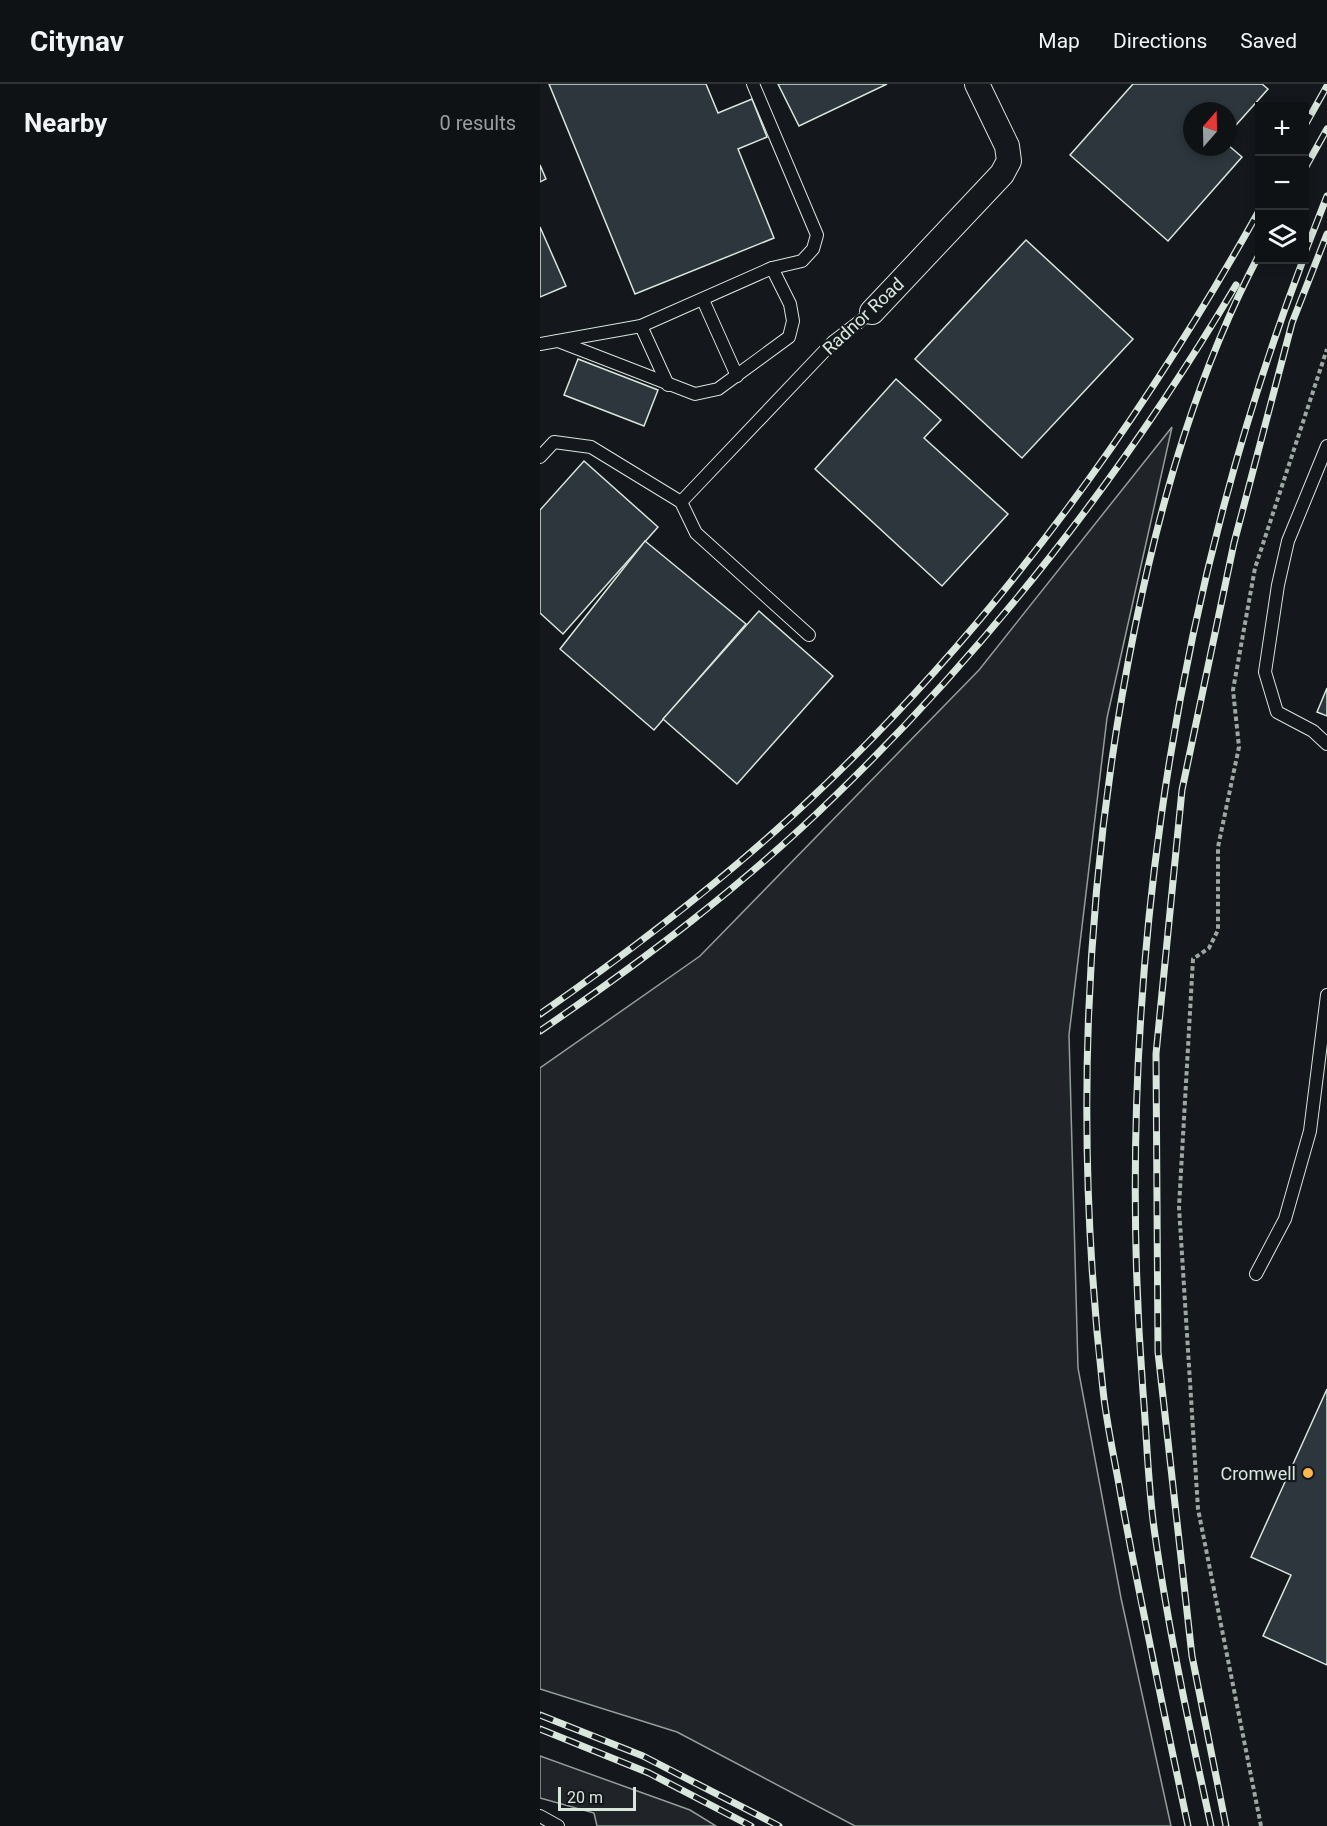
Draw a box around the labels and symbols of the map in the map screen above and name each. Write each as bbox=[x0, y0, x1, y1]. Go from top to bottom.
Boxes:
north arrow bbox=[1183, 102, 1237, 156]
street label: Radnor Road bbox=[818, 273, 908, 359]
place label: Cromwell bbox=[1220, 1463, 1296, 1484]
marker: Cromwell bbox=[1301, 1466, 1315, 1480]
scale bar bbox=[558, 1784, 636, 1812]

